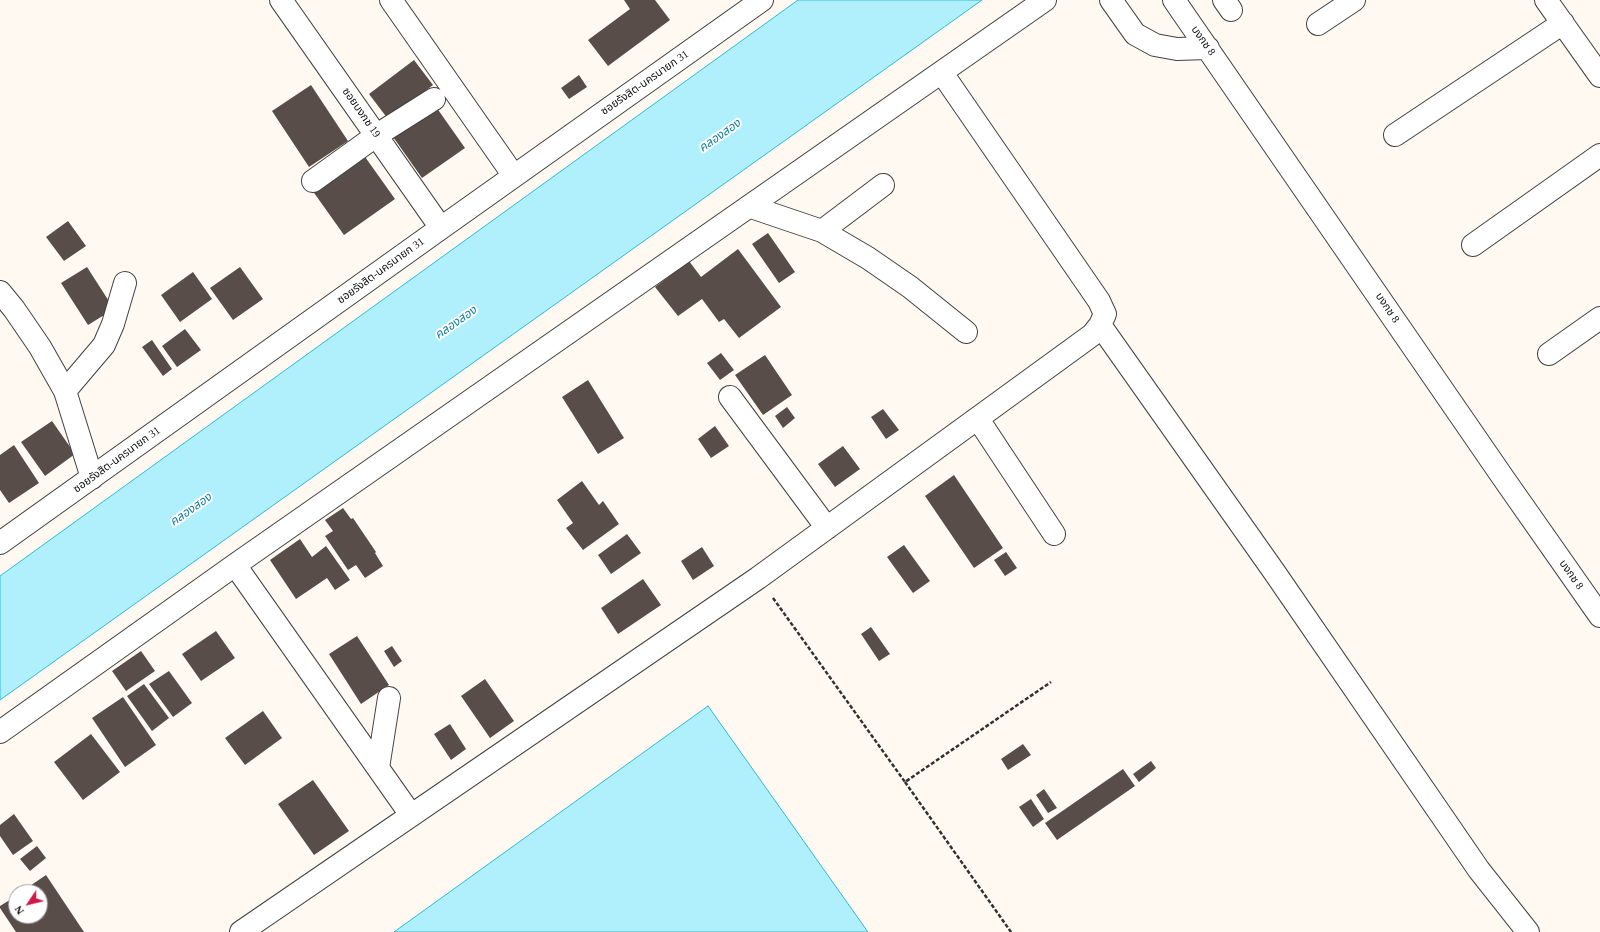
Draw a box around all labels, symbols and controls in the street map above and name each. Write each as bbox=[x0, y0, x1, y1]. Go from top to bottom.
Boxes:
street label: บงกช 8 bbox=[1188, 24, 1218, 58]
street label: ซอยรังสิต-นครนายก 31 bbox=[599, 48, 691, 118]
street label: ซอยบงกช 19 bbox=[339, 85, 383, 141]
water label: คลองสอง bbox=[696, 116, 744, 156]
street label: ซอยรังสิต-นครนายก 31 bbox=[335, 235, 427, 307]
street label: บงกช 8 bbox=[1372, 290, 1402, 326]
water label: คลองสอง bbox=[432, 303, 480, 343]
street label: ซอยรังสิต-นครนายก 31 bbox=[71, 424, 163, 496]
water label: คลองสอง bbox=[167, 490, 215, 530]
street label: บงกช 8 bbox=[1556, 558, 1586, 592]
north arrow bbox=[8, 884, 48, 924]
text: N bbox=[12, 904, 26, 917]

